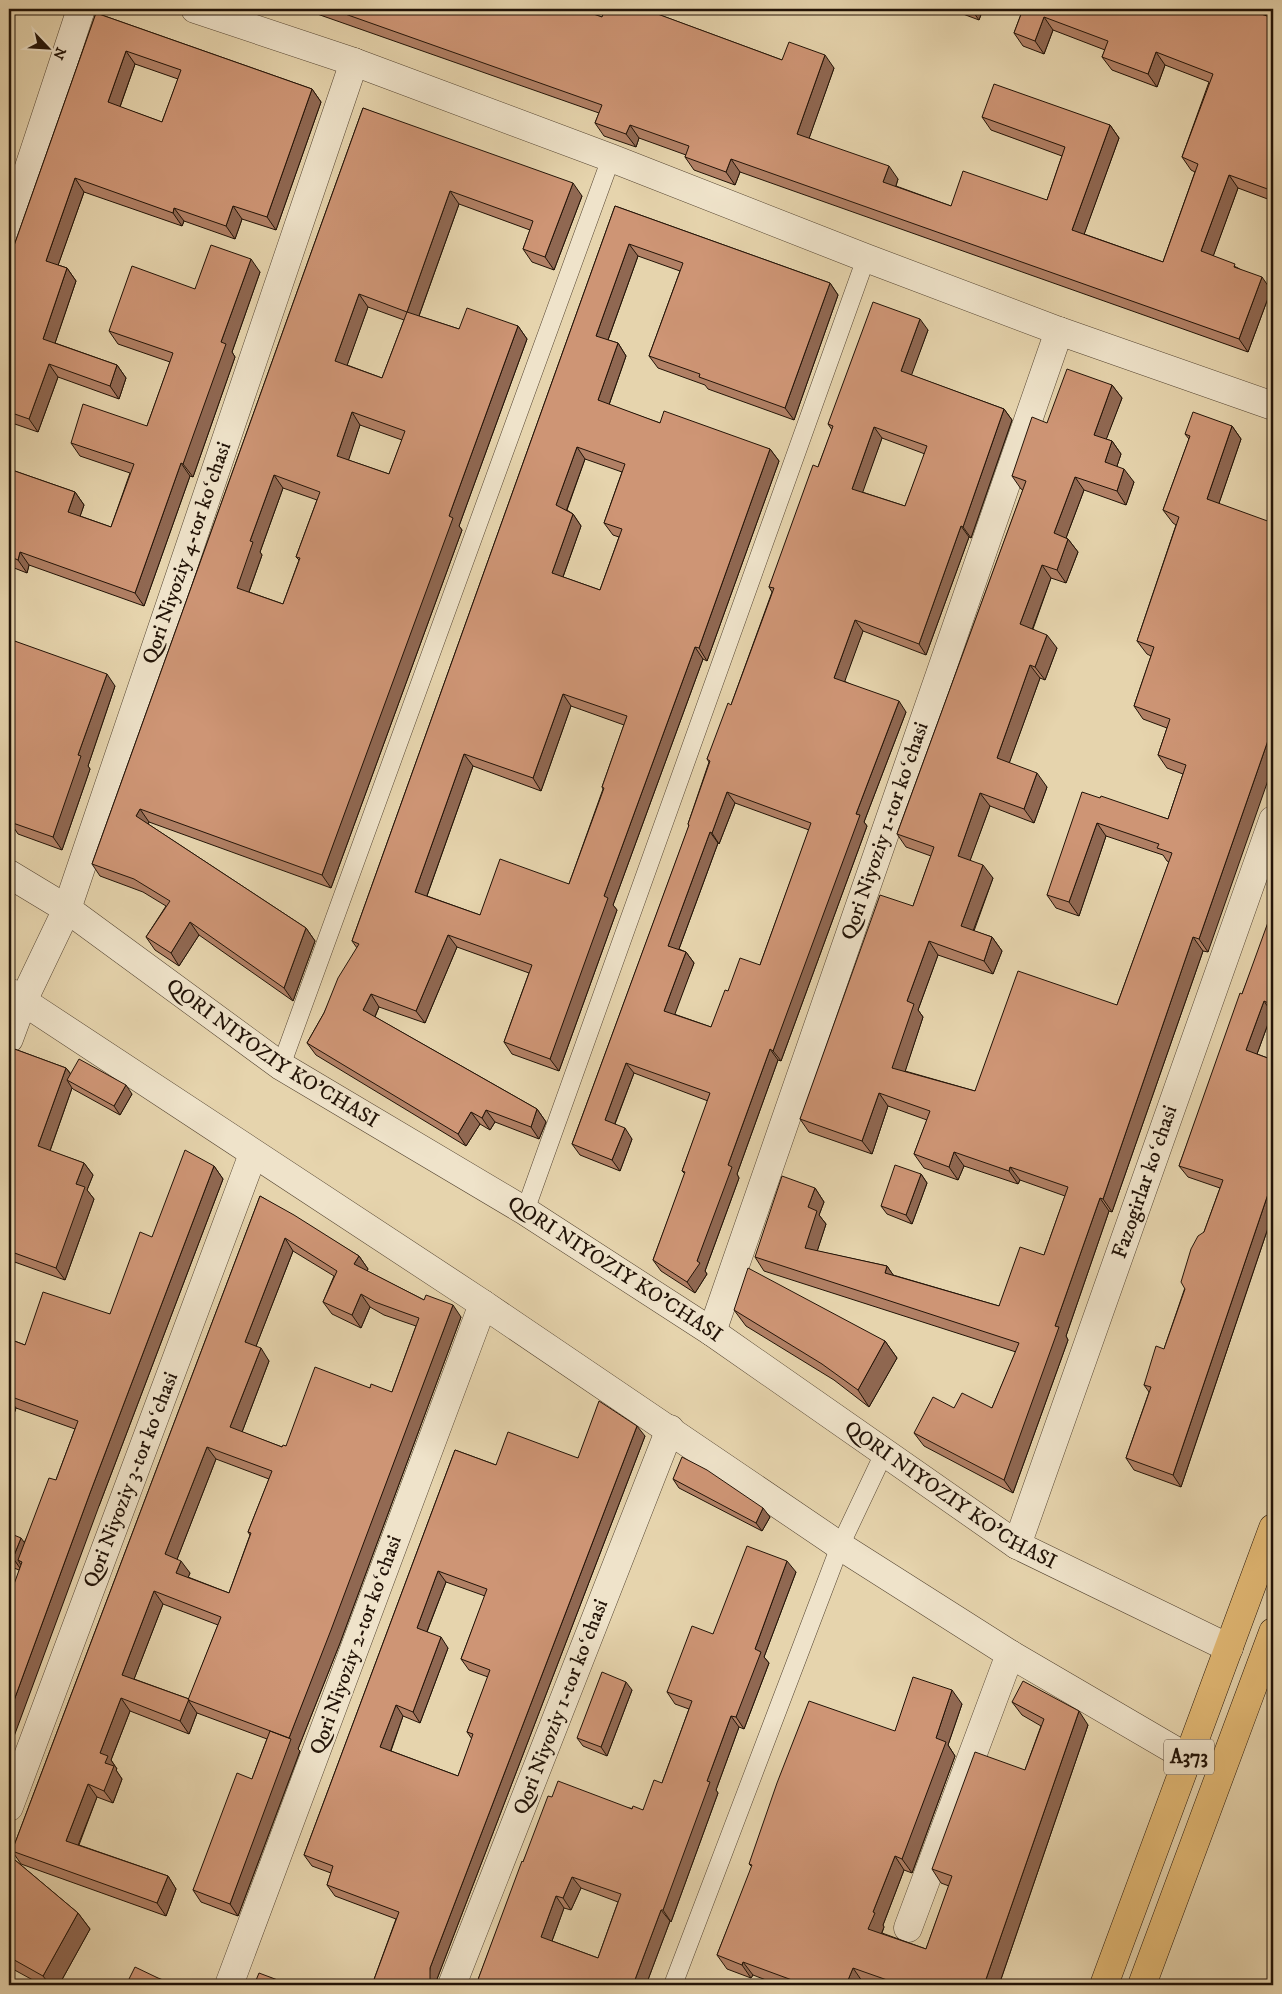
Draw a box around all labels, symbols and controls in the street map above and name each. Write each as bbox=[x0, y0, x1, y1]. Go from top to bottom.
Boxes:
north arrow bbox=[22, 22, 72, 72]
text: N bbox=[48, 44, 69, 63]
street label: Qori Niyoziy 4-tor koʻchasi bbox=[137, 438, 237, 668]
street label: Qori Niyoziy 1-tor koʻchasi bbox=[835, 719, 935, 943]
street label: QORI NIYOZIY KO'CHASI bbox=[161, 973, 383, 1134]
street label: Fazogirlar koʻchasi bbox=[1107, 1102, 1183, 1262]
street label: QORI NIYOZIY KO'CHASI bbox=[503, 1191, 727, 1348]
street label: Qori Niyoziy 3-tor koʻchasi bbox=[78, 1368, 184, 1592]
street label: QORI NIYOZIY KO'CHASI bbox=[839, 1415, 1061, 1575]
street label: Qori Niyoziy 2-tor koʻchasi bbox=[304, 1532, 408, 1758]
street label: Qori Niyoziy 1-tor koʻchasi bbox=[508, 1596, 614, 1818]
road number: A373 bbox=[1164, 1740, 1214, 1774]

